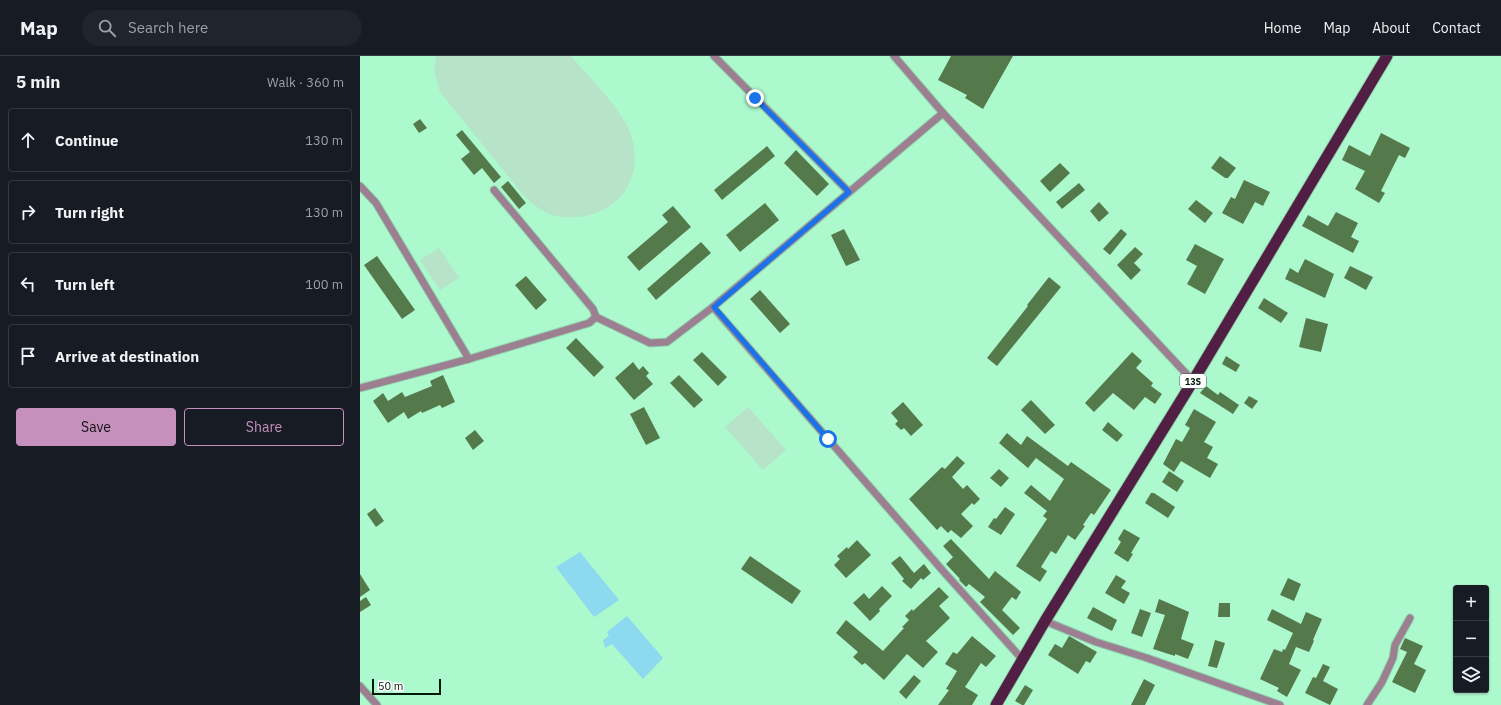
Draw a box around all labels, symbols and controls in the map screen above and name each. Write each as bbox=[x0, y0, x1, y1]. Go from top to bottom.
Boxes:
search box bbox=[82, 10, 362, 46]
text: Map bbox=[20, 16, 58, 40]
icon: search bbox=[96, 17, 118, 39]
text: Search here bbox=[128, 18, 208, 37]
text: Home bbox=[1264, 19, 1301, 37]
text: Map bbox=[1323, 19, 1350, 37]
text: About bbox=[1372, 19, 1410, 37]
text: Contact bbox=[1432, 19, 1481, 37]
text: 5 min bbox=[16, 71, 60, 93]
text: Walk · 360 m bbox=[267, 74, 344, 91]
route end bbox=[746, 89, 764, 107]
icon: ahead bbox=[17, 129, 39, 151]
text: Continue bbox=[55, 131, 119, 150]
text: 130 m bbox=[305, 132, 343, 149]
icon: right bbox=[17, 201, 39, 223]
text: Turn right bbox=[55, 203, 124, 222]
text: 130 m bbox=[305, 204, 343, 221]
icon: left bbox=[17, 273, 39, 295]
text: Turn left bbox=[55, 275, 115, 294]
text: 100 m bbox=[305, 276, 343, 293]
icon: arrive bbox=[17, 345, 39, 367]
text: Arrive at destination bbox=[55, 347, 199, 366]
road number: 13S bbox=[1180, 374, 1206, 388]
button: Save bbox=[16, 408, 176, 446]
button: Share bbox=[184, 408, 344, 446]
route start bbox=[819, 430, 837, 448]
map controls bbox=[1453, 585, 1489, 693]
button: + bbox=[1453, 585, 1489, 621]
button: − bbox=[1453, 621, 1489, 657]
button: layers bbox=[1453, 657, 1489, 693]
scale bar bbox=[372, 677, 441, 696]
text: 50 m bbox=[378, 679, 403, 693]

